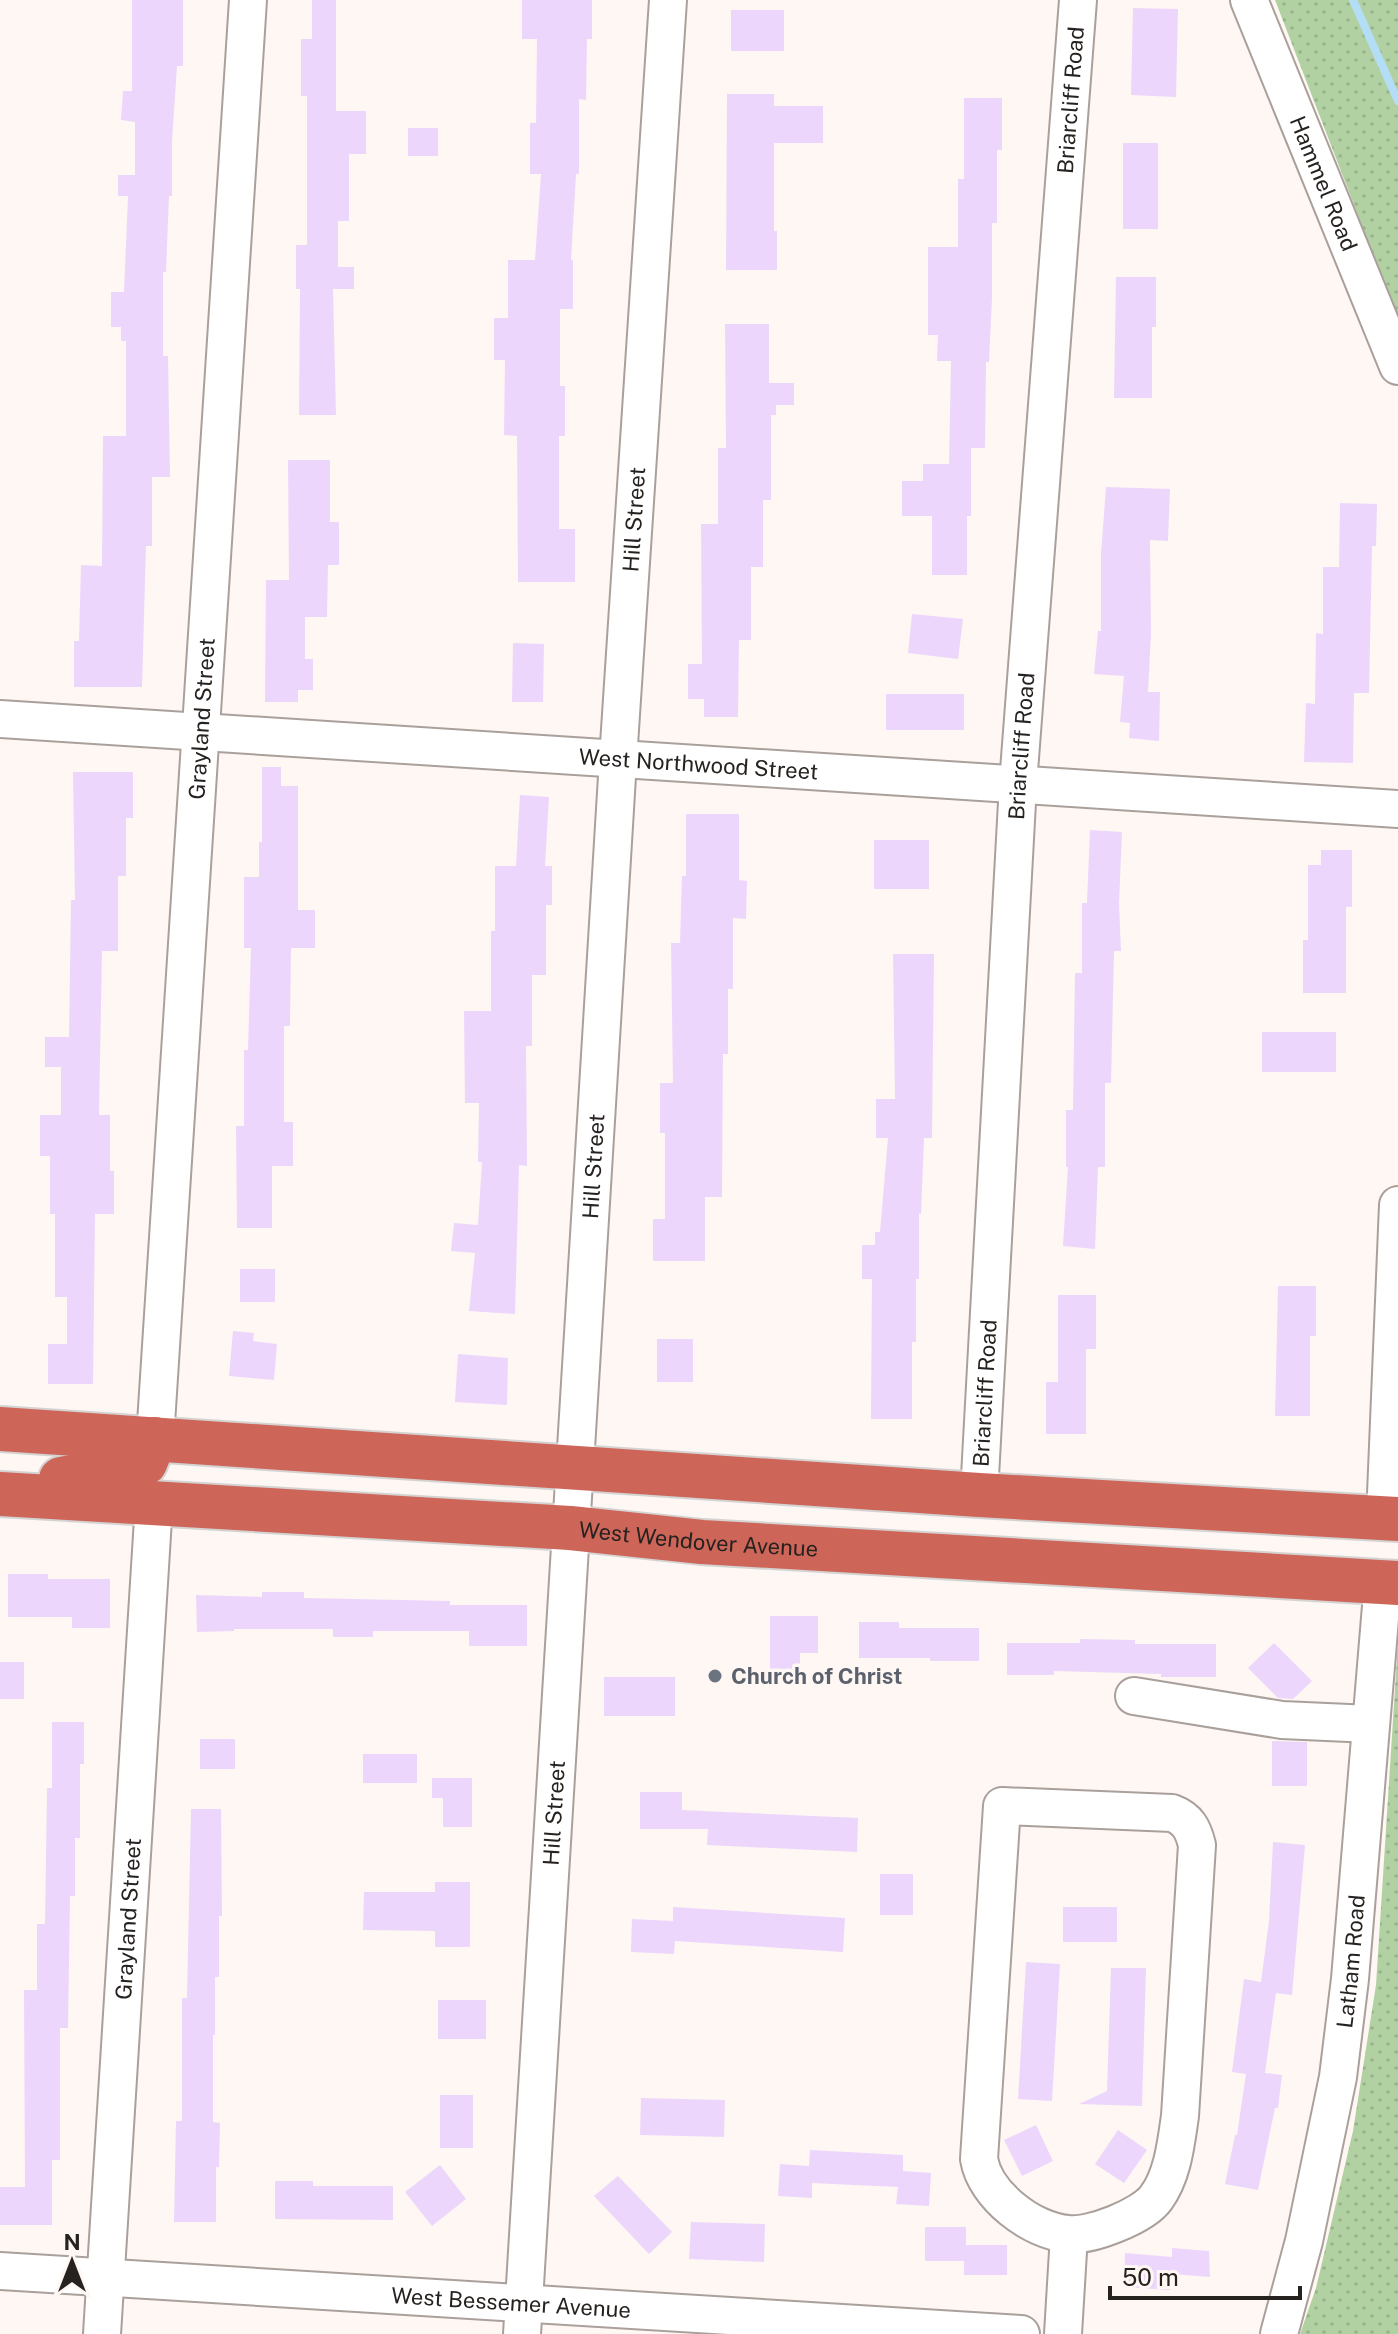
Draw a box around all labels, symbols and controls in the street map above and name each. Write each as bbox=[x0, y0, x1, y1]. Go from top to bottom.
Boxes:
street label: Briarcliff Road bbox=[1052, 25, 1089, 175]
street label: Hammel Road bbox=[1285, 112, 1363, 255]
street label: Hill Street bbox=[617, 466, 650, 573]
street label: Grayland Street bbox=[183, 637, 220, 800]
street label: Briarcliff Road bbox=[1003, 672, 1039, 821]
street label: West Northwood Street bbox=[578, 743, 819, 785]
street label: Hill Street bbox=[577, 1113, 609, 1219]
street label: Briarcliff Road bbox=[968, 1319, 1002, 1468]
street label: West Wendover Avenue bbox=[578, 1516, 819, 1562]
place label: Church of Christ bbox=[731, 1663, 902, 1689]
marker: Church of Christ bbox=[706, 1667, 724, 1685]
street label: Hill Street bbox=[538, 1760, 570, 1866]
street label: Grayland Street bbox=[110, 1837, 146, 2001]
street label: Latham Road bbox=[1331, 1894, 1370, 2030]
north arrow bbox=[32, 2222, 112, 2302]
text: N bbox=[63, 2229, 81, 2255]
scale bar bbox=[1110, 2250, 1300, 2300]
text: 50 m bbox=[1122, 2263, 1179, 2291]
street label: West Bessemer Avenue bbox=[390, 2282, 632, 2323]

